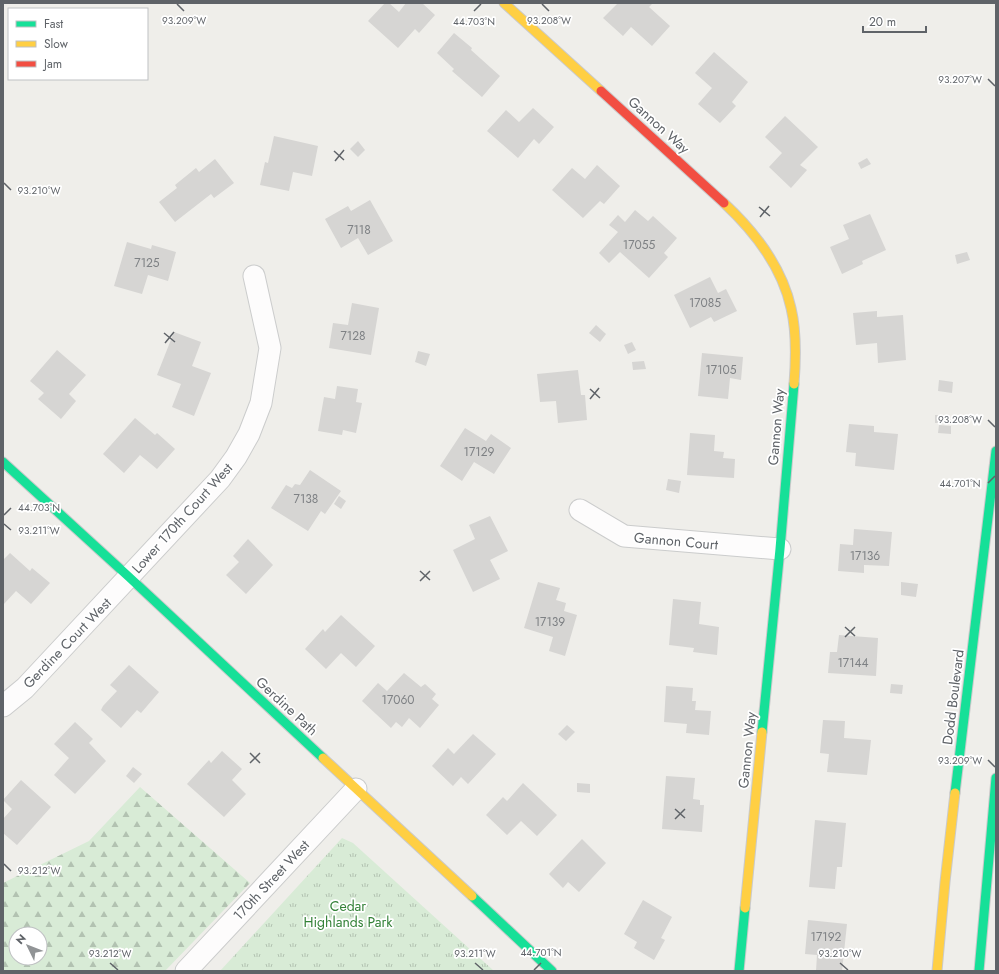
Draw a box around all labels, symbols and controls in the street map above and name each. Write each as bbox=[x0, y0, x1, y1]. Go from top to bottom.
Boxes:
legend bbox=[8, 8, 148, 80]
scale bar bbox=[863, 8, 926, 34]
text: 93.209°W bbox=[162, 13, 206, 28]
text: 93.208°W bbox=[527, 13, 571, 28]
text: 20 m bbox=[869, 13, 896, 31]
text: 44.703°N bbox=[453, 14, 495, 29]
text: Fast bbox=[44, 15, 63, 33]
text: Slow bbox=[44, 35, 69, 53]
text: Jam bbox=[42, 55, 62, 73]
text: 93.207°W bbox=[938, 72, 982, 87]
street label: Gannon Way bbox=[624, 92, 695, 159]
text: 93.210°W bbox=[18, 183, 61, 198]
house number: 7118 bbox=[347, 221, 371, 239]
house number: 17055 bbox=[623, 236, 655, 254]
house number: 7125 bbox=[134, 254, 160, 272]
house number: 17085 bbox=[689, 294, 721, 312]
house number: 7128 bbox=[340, 327, 366, 345]
house number: 17105 bbox=[705, 361, 737, 379]
street label: Gannon Way bbox=[763, 387, 789, 466]
text: 93.208°W bbox=[938, 412, 982, 427]
house number: 17129 bbox=[464, 443, 495, 461]
street label: Lower 170th Court West bbox=[127, 458, 237, 578]
text: 44.701°N bbox=[940, 476, 980, 491]
house number: 7138 bbox=[294, 490, 318, 508]
text: 44.703°N bbox=[18, 500, 60, 515]
text: 93.211°W bbox=[18, 523, 60, 538]
street label: Gannon Court bbox=[633, 527, 719, 555]
house number: 17136 bbox=[850, 547, 880, 565]
street label: Gerdine Court West bbox=[18, 593, 116, 693]
house number: 17139 bbox=[535, 613, 565, 631]
street label: Dodd Boulevard bbox=[937, 648, 969, 746]
house number: 17144 bbox=[837, 654, 869, 672]
street label: Gerdine Path bbox=[252, 672, 322, 740]
house number: 17060 bbox=[381, 691, 415, 709]
street label: Gannon Way bbox=[733, 710, 761, 789]
text: 93.209°W bbox=[938, 753, 982, 768]
street label: 170th Street West bbox=[228, 835, 314, 925]
text: 93.212°W bbox=[18, 863, 60, 878]
park label: Cedar Highlands Park bbox=[303, 896, 393, 932]
north arrow bbox=[8, 926, 48, 966]
house number: 17192 bbox=[811, 928, 842, 946]
text: N bbox=[12, 931, 30, 948]
text: 44.701°N bbox=[521, 945, 561, 960]
text: 93.212°W bbox=[89, 946, 131, 961]
text: 93.211°W bbox=[454, 946, 496, 961]
text: 93.210°W bbox=[819, 946, 862, 961]

